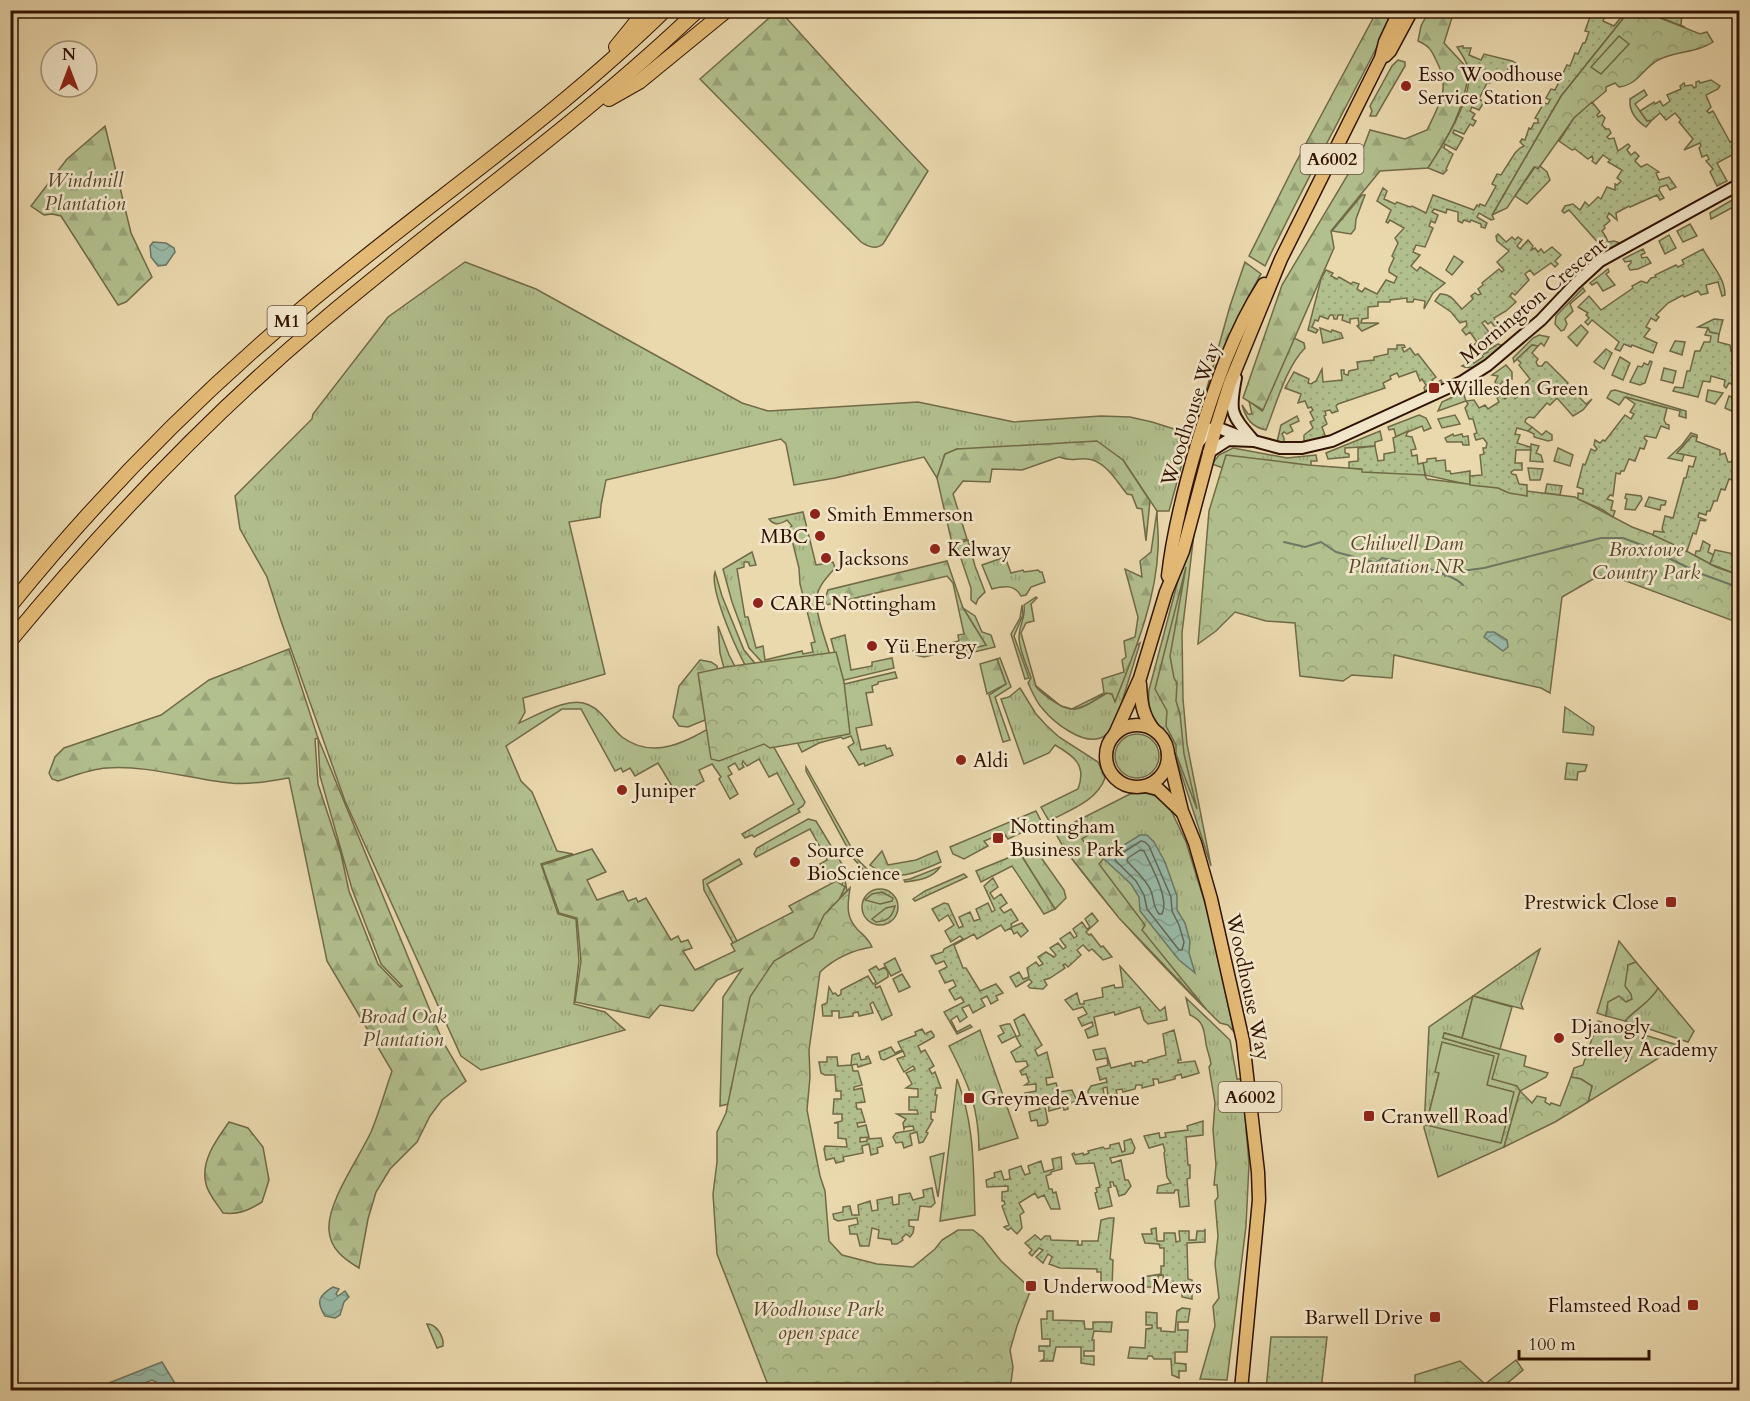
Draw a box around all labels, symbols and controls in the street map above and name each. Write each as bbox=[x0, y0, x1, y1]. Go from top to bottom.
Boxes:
north arrow bbox=[39, 39, 99, 99]
text: N bbox=[62, 44, 76, 66]
place label: Esso Woodhouse Service Station bbox=[1418, 61, 1563, 111]
marker: Esso Woodhouse Service Station bbox=[1399, 79, 1413, 93]
road number: A6002 bbox=[1300, 144, 1364, 174]
park label: Windmill Plantation bbox=[45, 167, 126, 217]
street label: Mornington Crescent bbox=[1454, 230, 1613, 370]
road number: M1 bbox=[268, 306, 306, 336]
street label: Woodhouse Way bbox=[1154, 338, 1227, 490]
place label: Willesden Green bbox=[1445, 375, 1589, 402]
marker: Willesden Green bbox=[1427, 381, 1441, 395]
place label: Smith Emmerson bbox=[827, 501, 974, 528]
marker: Smith Emmerson bbox=[808, 507, 822, 521]
place label: MBC bbox=[760, 523, 808, 550]
marker: MBC bbox=[813, 529, 827, 543]
park label: Chilwell Dam Plantation NR bbox=[1348, 530, 1466, 580]
place label: Kelway bbox=[947, 536, 1012, 563]
park label: Broxtowe Country Park bbox=[1592, 536, 1700, 586]
marker: Kelway bbox=[928, 542, 942, 556]
place label: Jacksons bbox=[835, 545, 909, 572]
marker: Jacksons bbox=[819, 551, 833, 565]
place label: CARE Nottingham bbox=[770, 590, 936, 617]
marker: CARE Nottingham bbox=[751, 596, 765, 610]
place label: Yü Energy bbox=[884, 633, 978, 660]
marker: Yü Energy bbox=[865, 639, 879, 653]
place label: Aldi bbox=[973, 747, 1009, 774]
marker: Aldi bbox=[954, 753, 968, 767]
place label: Juniper bbox=[631, 777, 696, 804]
marker: Juniper bbox=[615, 783, 629, 797]
place label: Nottingham Business Park bbox=[1010, 813, 1125, 863]
marker: Nottingham Business Park bbox=[991, 831, 1005, 845]
place label: Source BioScience bbox=[807, 837, 900, 887]
marker: Source BioScience bbox=[788, 855, 802, 869]
place label: Prestwick Close bbox=[1524, 889, 1659, 916]
marker: Prestwick Close bbox=[1664, 895, 1678, 909]
street label: Woodhouse Way bbox=[1220, 910, 1277, 1063]
park label: Broad Oak Plantation bbox=[360, 1003, 446, 1053]
place label: Djanogly Strelley Academy bbox=[1571, 1013, 1719, 1063]
marker: Djanogly Strelley Academy bbox=[1552, 1031, 1566, 1045]
road number: A6002 bbox=[1218, 1082, 1282, 1112]
place label: Greymede Avenue bbox=[981, 1085, 1140, 1112]
marker: Greymede Avenue bbox=[962, 1091, 976, 1105]
place label: Cranwell Road bbox=[1381, 1103, 1509, 1130]
marker: Cranwell Road bbox=[1362, 1109, 1376, 1123]
place label: Underwood Mews bbox=[1043, 1273, 1202, 1300]
marker: Underwood Mews bbox=[1024, 1279, 1038, 1293]
place label: Flamsteed Road bbox=[1548, 1292, 1681, 1319]
park label: Woodhouse Park open space bbox=[752, 1296, 884, 1346]
marker: Flamsteed Road bbox=[1686, 1298, 1700, 1312]
place label: Barwell Drive bbox=[1304, 1304, 1423, 1331]
marker: Barwell Drive bbox=[1428, 1310, 1442, 1324]
scale bar bbox=[1519, 1323, 1650, 1361]
text: 100 m bbox=[1528, 1332, 1576, 1357]

